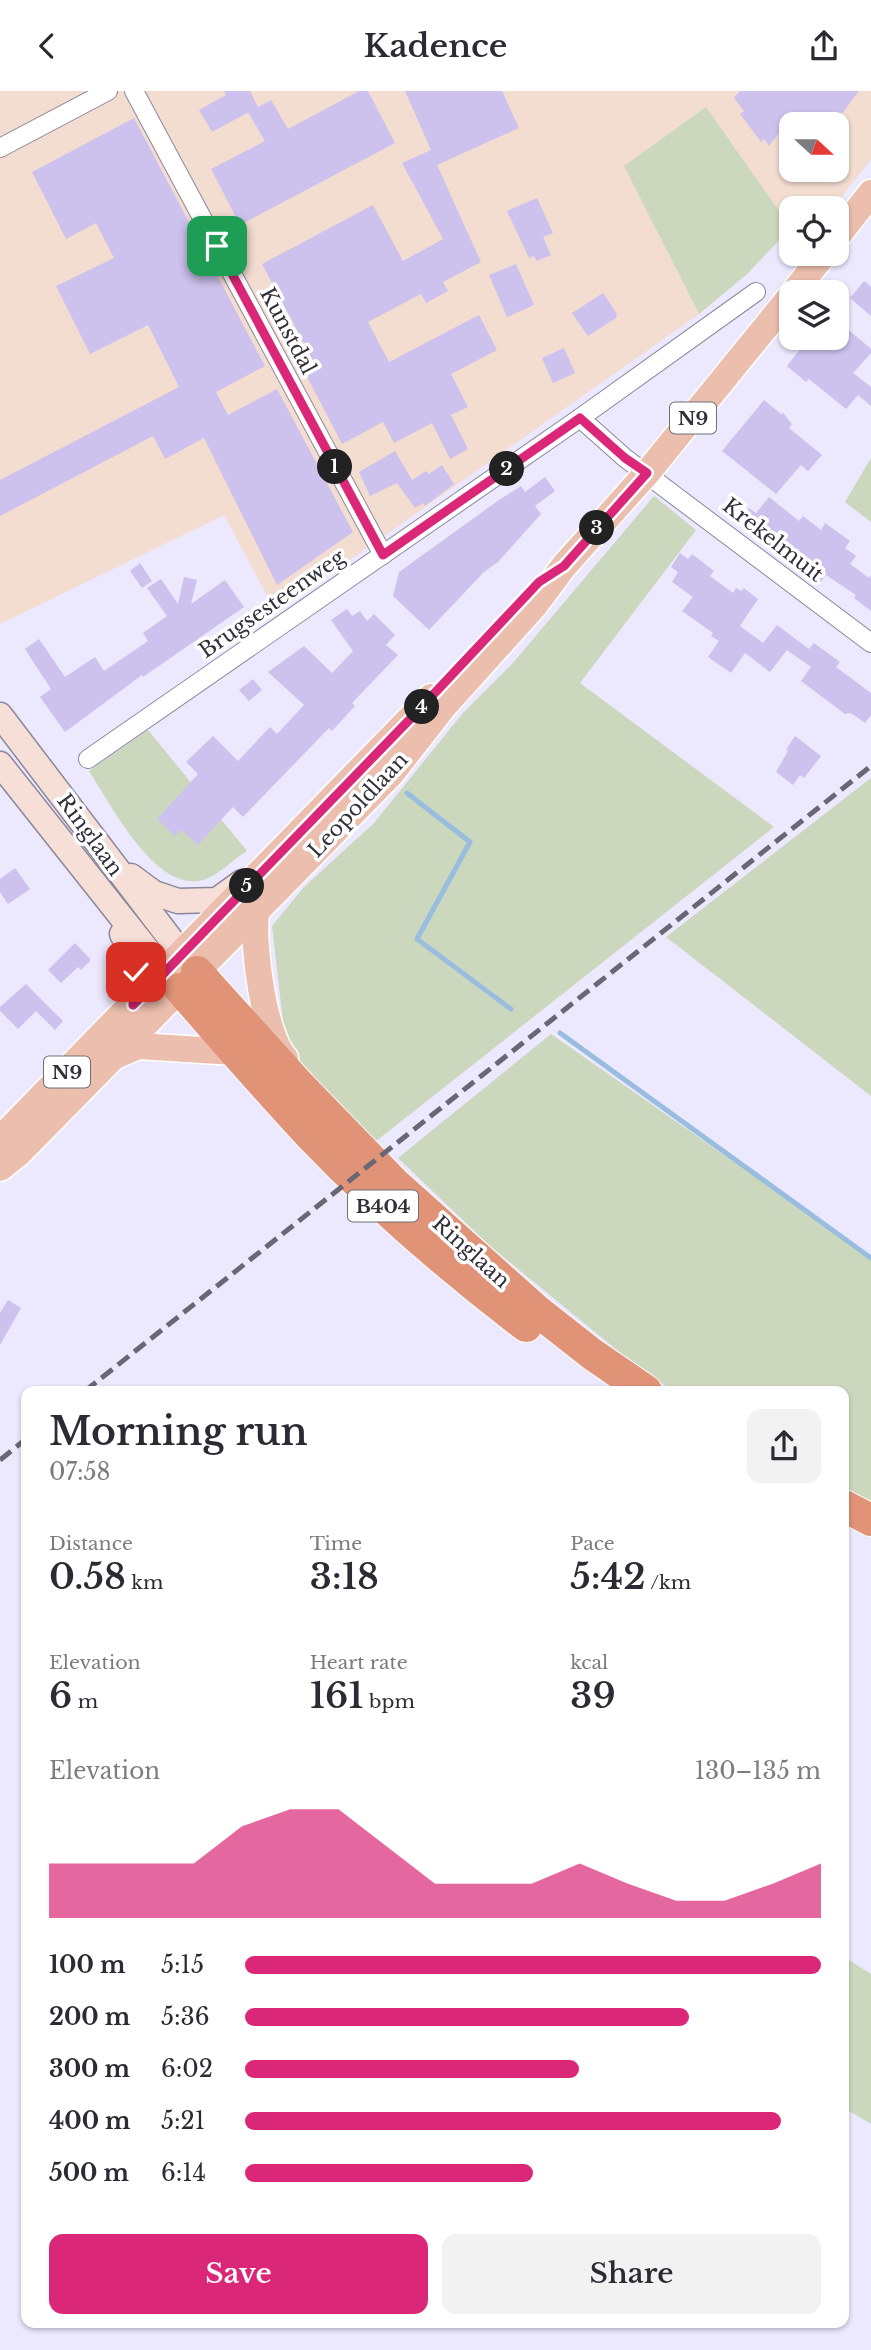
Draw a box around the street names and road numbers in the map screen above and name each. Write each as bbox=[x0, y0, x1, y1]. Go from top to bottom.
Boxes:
street label: Kunstdal bbox=[254, 283, 322, 379]
road number: N9 bbox=[670, 403, 716, 433]
street label: Krekelmuit bbox=[717, 493, 829, 587]
street label: Brugsesteenweg bbox=[194, 544, 350, 664]
street label: Leopoldlaan bbox=[303, 747, 413, 863]
street label: Ringlaan bbox=[51, 789, 129, 881]
road number: N9 bbox=[44, 1056, 90, 1087]
road number: B404 bbox=[348, 1191, 418, 1221]
street label: Ringlaan bbox=[427, 1210, 515, 1294]

